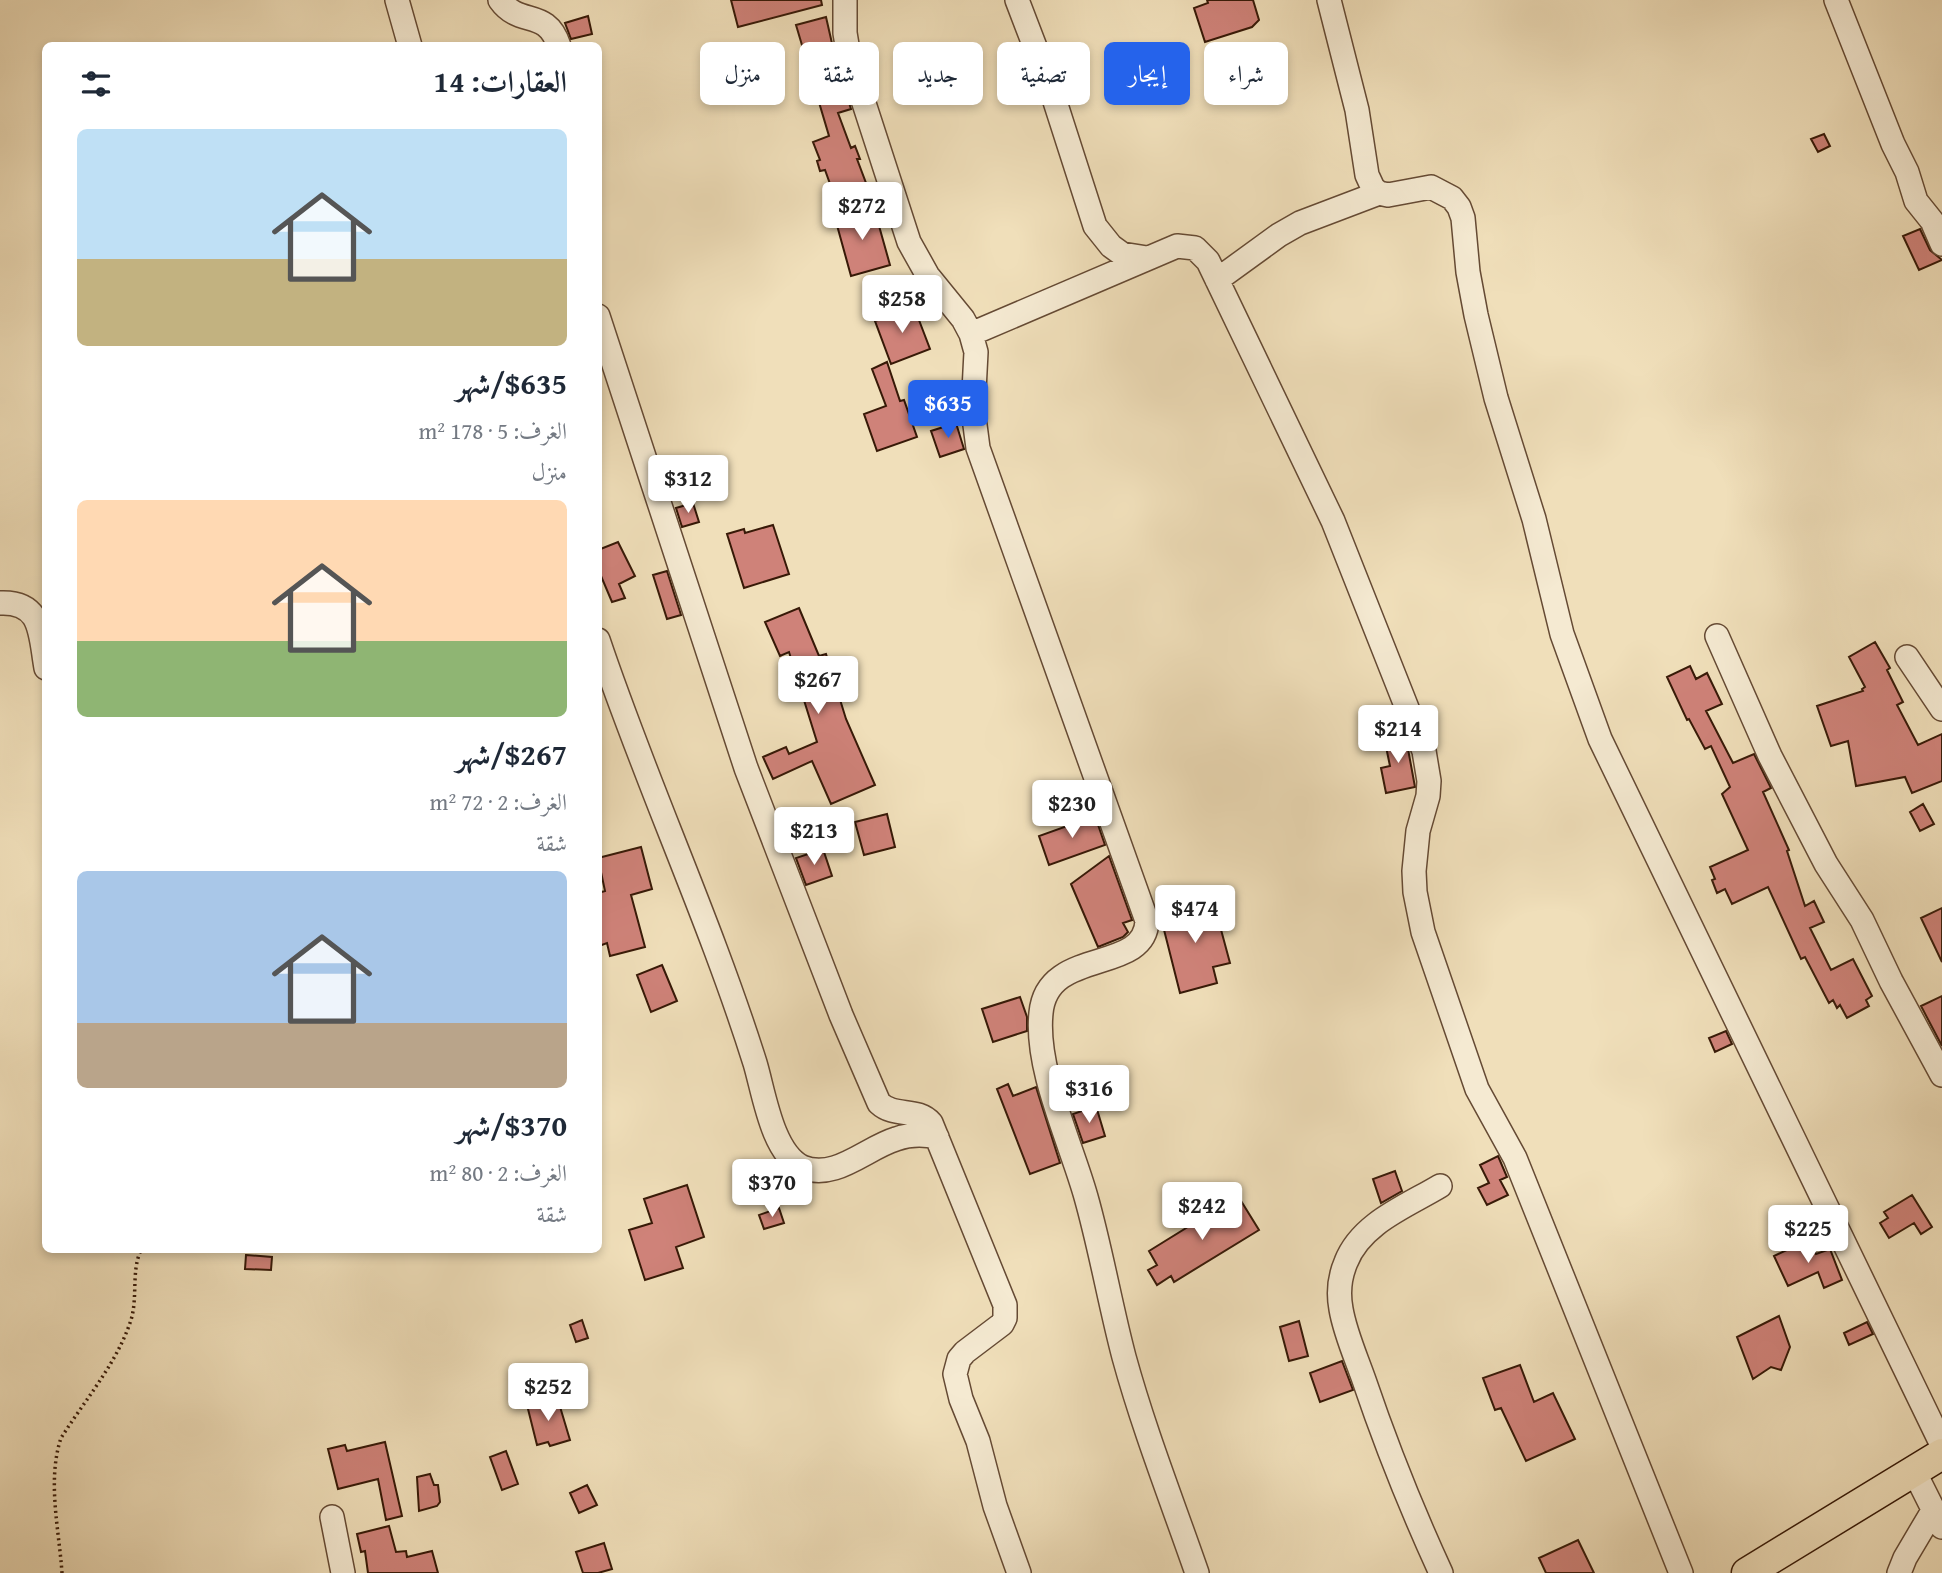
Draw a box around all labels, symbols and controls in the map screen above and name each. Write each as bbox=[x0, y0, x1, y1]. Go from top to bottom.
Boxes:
chip: منزل bbox=[700, 42, 785, 105]
chip: شقة bbox=[799, 42, 879, 105]
chip: جديد bbox=[893, 42, 983, 105]
chip: تصفية bbox=[997, 42, 1090, 105]
chip: إيجار bbox=[1104, 42, 1190, 105]
chip: شراء bbox=[1204, 42, 1288, 105]
text: العقارات: 14 bbox=[434, 59, 567, 103]
icon: filters bbox=[77, 65, 115, 103]
icon: home bbox=[259, 174, 385, 300]
pin: $272 bbox=[821, 182, 903, 242]
text: $272 bbox=[838, 188, 886, 221]
pin: $258 bbox=[861, 276, 943, 335]
text: $258 bbox=[878, 281, 926, 314]
text: $635/شهر bbox=[456, 361, 567, 405]
pin: $635 bbox=[907, 380, 989, 440]
text: $635 bbox=[924, 386, 972, 419]
text: الغرف: 5 · 178 m² bbox=[419, 414, 567, 447]
text: منزل bbox=[532, 455, 567, 488]
pin: $312 bbox=[647, 456, 729, 515]
text: $312 bbox=[664, 461, 712, 494]
icon: home bbox=[259, 545, 385, 671]
pin: $267 bbox=[777, 656, 859, 716]
text: $267 bbox=[794, 662, 842, 695]
pin: $214 bbox=[1357, 706, 1439, 765]
text: $214 bbox=[1374, 711, 1422, 744]
text: $267/شهر bbox=[456, 732, 567, 776]
pin: $230 bbox=[1031, 780, 1113, 840]
text: الغرف: 2 · 72 m² bbox=[430, 785, 567, 818]
text: $230 bbox=[1048, 786, 1096, 819]
pin: $213 bbox=[773, 808, 855, 867]
text: $213 bbox=[790, 813, 838, 846]
text: شقة bbox=[537, 826, 567, 859]
pin: $474 bbox=[1154, 886, 1236, 945]
text: $474 bbox=[1171, 891, 1219, 924]
icon: home bbox=[259, 916, 385, 1042]
pin: $316 bbox=[1048, 1066, 1130, 1125]
text: $316 bbox=[1065, 1071, 1113, 1104]
text: $370/شهر bbox=[456, 1103, 567, 1147]
text: الغرف: 2 · 80 m² bbox=[430, 1156, 567, 1189]
pin: $370 bbox=[731, 1160, 813, 1219]
text: $370 bbox=[748, 1165, 796, 1198]
pin: $242 bbox=[1161, 1182, 1243, 1242]
text: $242 bbox=[1178, 1188, 1226, 1221]
text: شقة bbox=[537, 1197, 567, 1230]
pin: $225 bbox=[1767, 1206, 1849, 1265]
text: $225 bbox=[1784, 1211, 1832, 1244]
pin: $252 bbox=[507, 1364, 589, 1423]
text: $252 bbox=[524, 1369, 572, 1402]

